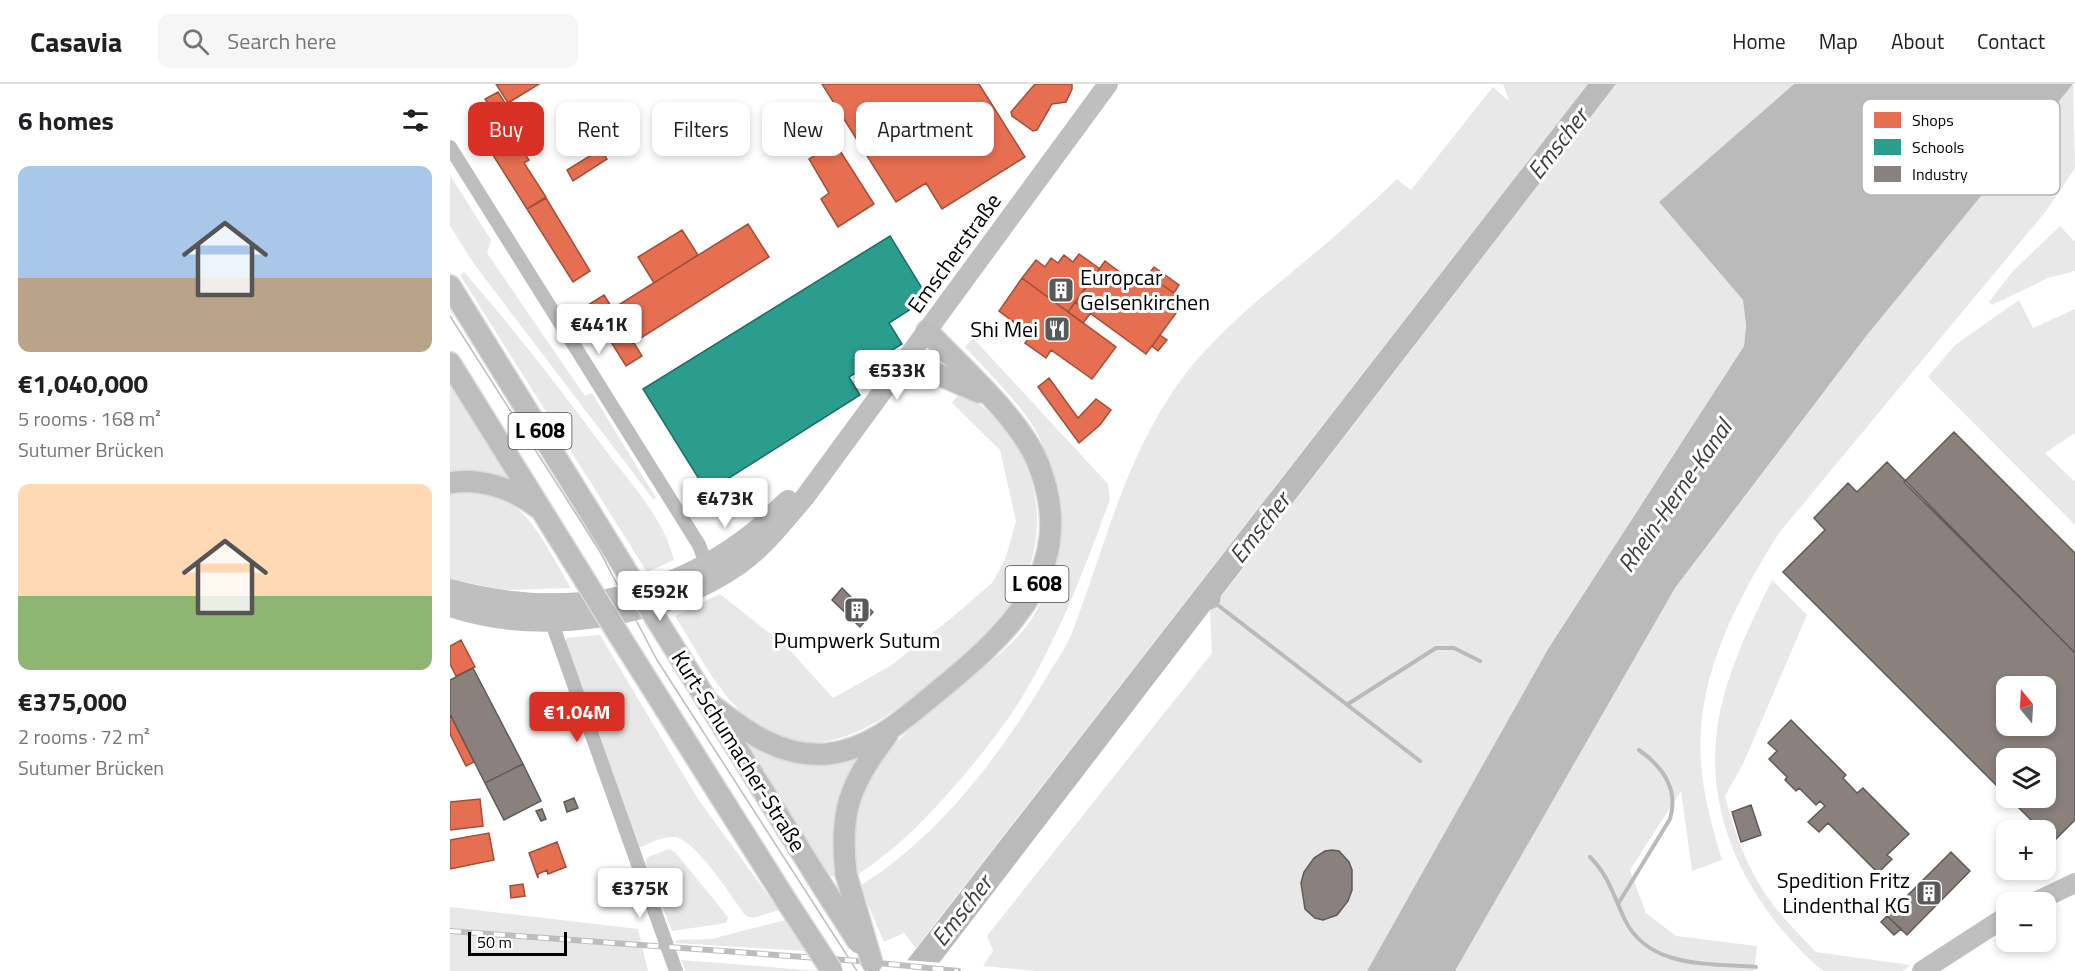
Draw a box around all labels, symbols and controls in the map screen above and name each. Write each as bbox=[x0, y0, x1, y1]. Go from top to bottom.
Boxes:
search box bbox=[158, 14, 578, 68]
text: Casavia bbox=[30, 20, 122, 63]
text: Search here bbox=[227, 24, 336, 58]
icon: search bbox=[179, 25, 212, 58]
text: Home bbox=[1732, 25, 1786, 57]
text: Map bbox=[1819, 25, 1858, 57]
text: About bbox=[1891, 25, 1944, 57]
text: Contact bbox=[1977, 25, 2045, 57]
water label: Emscher bbox=[1518, 98, 1599, 187]
legend bbox=[1862, 99, 2060, 195]
text: 6 homes bbox=[18, 101, 114, 140]
chip: Buy bbox=[468, 102, 544, 156]
chip: Rent bbox=[556, 102, 640, 156]
chip: Filters bbox=[652, 102, 750, 156]
chip: New bbox=[762, 102, 844, 156]
chip: Apartment bbox=[856, 102, 994, 156]
icon: filters bbox=[399, 104, 432, 137]
text: Shops bbox=[1912, 108, 1954, 132]
text: Schools bbox=[1912, 135, 1964, 159]
text: Industry bbox=[1912, 162, 1968, 186]
street label: Emscherstraße bbox=[899, 186, 1009, 320]
icon: home bbox=[171, 205, 279, 313]
place label: Europcar Gelsenkirchen bbox=[1080, 260, 1210, 319]
building icon: Europcar Gelsenkirchen bbox=[1046, 275, 1076, 305]
pin: €441K bbox=[557, 304, 641, 355]
text: €441K bbox=[571, 308, 627, 339]
place label: Shi Mei bbox=[970, 312, 1038, 346]
restaurant icon: Shi Mei bbox=[1042, 314, 1072, 344]
pin: €533K bbox=[855, 350, 939, 401]
text: €533K bbox=[869, 354, 925, 385]
text: €1,040,000 bbox=[18, 364, 148, 403]
text: 5 rooms · 168 m² bbox=[18, 403, 161, 434]
water label: Rhein-Herne-Kanal bbox=[1608, 409, 1742, 579]
road number: L 608 bbox=[508, 413, 572, 449]
text: Sutumer Brücken bbox=[18, 434, 164, 465]
pin: €473K bbox=[683, 478, 767, 529]
text: €473K bbox=[697, 482, 753, 513]
water label: Emscher bbox=[1220, 482, 1301, 571]
icon: home bbox=[171, 523, 279, 631]
road number: L 608 bbox=[1006, 566, 1068, 602]
pin: €592K bbox=[618, 571, 702, 622]
text: €592K bbox=[632, 575, 688, 606]
building icon: Pumpwerk Sutum bbox=[842, 595, 872, 625]
place label: Pumpwerk Sutum bbox=[774, 623, 940, 657]
street label: Kurt-Schumacher-Straße bbox=[663, 644, 815, 858]
north arrow bbox=[1996, 676, 2056, 736]
map controls bbox=[1996, 676, 2056, 952]
text: €375,000 bbox=[18, 682, 127, 721]
pin: €1.04M bbox=[528, 692, 626, 743]
text: €1.04M bbox=[543, 696, 611, 727]
text: 2 rooms · 72 m² bbox=[18, 721, 150, 752]
button: layers bbox=[1996, 748, 2056, 808]
text: Sutumer Brücken bbox=[18, 752, 164, 783]
button: + bbox=[1996, 820, 2056, 880]
place label: Spedition Fritz Lindenthal KG bbox=[1777, 863, 1910, 922]
water label: Emscher bbox=[922, 865, 1003, 954]
pin: €375K bbox=[598, 868, 682, 919]
text: €375K bbox=[612, 872, 668, 903]
building icon: Spedition Fritz Lindenthal KG bbox=[1914, 878, 1944, 908]
button: − bbox=[1996, 892, 2056, 952]
scale bar bbox=[468, 929, 567, 956]
text: 50 m bbox=[477, 930, 512, 954]

